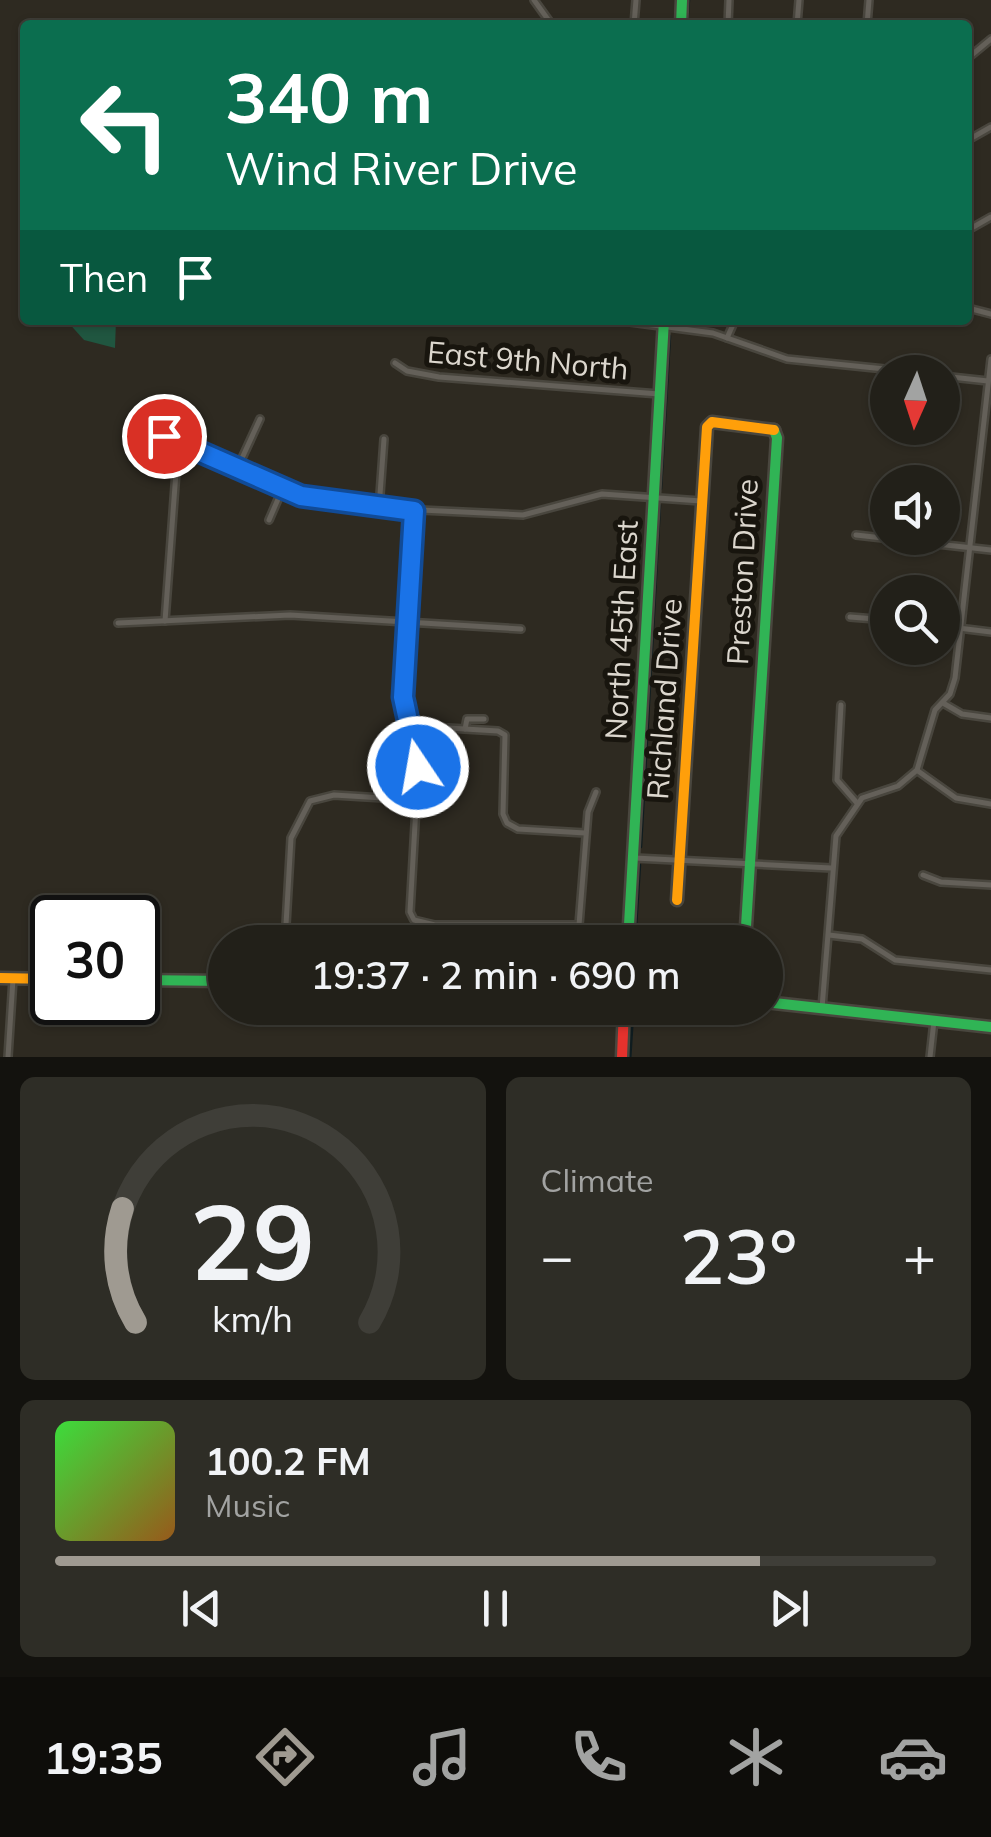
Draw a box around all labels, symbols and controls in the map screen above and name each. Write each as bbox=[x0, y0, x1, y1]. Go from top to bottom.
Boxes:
text: 340 m bbox=[225, 53, 433, 141]
icon: left bbox=[60, 60, 190, 190]
text: Wind River Drive bbox=[225, 140, 578, 196]
icon: arrive bbox=[168, 250, 223, 305]
text: Then bbox=[60, 254, 148, 302]
street label: East 9th North bbox=[426, 332, 630, 388]
north arrow bbox=[870, 355, 960, 445]
map controls bbox=[870, 355, 960, 665]
pin bbox=[122, 394, 207, 479]
icon: arrive bbox=[137, 409, 192, 464]
button: sound bbox=[870, 465, 960, 555]
street label: Preston Drive bbox=[718, 478, 766, 666]
street label: North 45th East bbox=[596, 519, 646, 741]
button: search bbox=[870, 575, 960, 665]
street label: Richland Drive bbox=[638, 597, 690, 801]
position arrow bbox=[366, 715, 470, 819]
speed limit sign: 30 bbox=[30, 895, 160, 1025]
text: 19:37 · 2 min · 690 m bbox=[310, 951, 681, 999]
text: Climate bbox=[541, 1160, 653, 1200]
text: 29 bbox=[190, 1175, 315, 1306]
text: 23° bbox=[679, 1209, 797, 1303]
text: − bbox=[541, 1221, 574, 1290]
text: + bbox=[903, 1221, 936, 1290]
text: km/h bbox=[212, 1296, 293, 1341]
text: 100.2 FM bbox=[205, 1437, 371, 1485]
text: Music bbox=[205, 1485, 290, 1525]
icon: previous bbox=[174, 1581, 229, 1636]
icon: pause bbox=[468, 1581, 523, 1636]
icon: next bbox=[762, 1581, 817, 1636]
icon: directions bbox=[250, 1722, 320, 1792]
icon: music bbox=[407, 1722, 477, 1792]
icon: phone bbox=[564, 1722, 634, 1792]
icon: climate bbox=[721, 1722, 791, 1792]
icon: car bbox=[878, 1722, 948, 1792]
text: 19:35 bbox=[43, 1729, 163, 1785]

